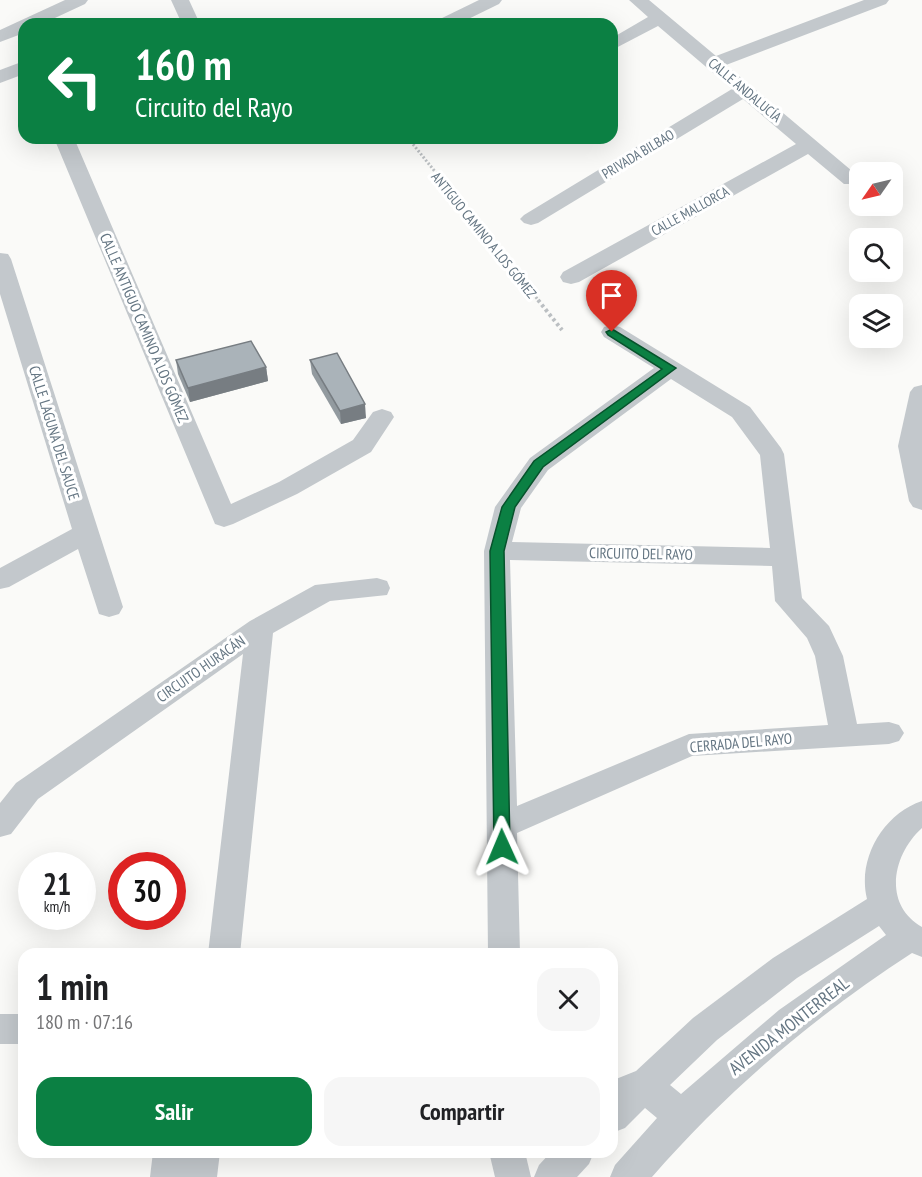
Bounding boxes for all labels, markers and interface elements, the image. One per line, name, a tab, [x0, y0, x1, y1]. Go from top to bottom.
text: 160 m	[135, 37, 232, 92]
icon: left	[36, 42, 114, 120]
street label: CALLE ANDALUCÍA	[705, 54, 786, 126]
text: Circuito del Rayo	[135, 90, 293, 124]
street label: PRIVADA BILBAO	[599, 125, 678, 183]
north arrow	[849, 162, 903, 216]
map controls	[849, 162, 903, 348]
street label: ANTIGUO CAMINO A LOS GÓMEZ	[427, 168, 541, 302]
street label: CALLE MALLORCA	[648, 182, 732, 240]
button: search	[849, 228, 903, 282]
street label: CALLE ANTIGUO CAMINO A LOS GÓMEZ	[96, 230, 193, 426]
pin	[586, 270, 637, 332]
icon: arrive	[595, 279, 628, 312]
button: layers	[849, 294, 903, 348]
street label: CALLE LAGUNA DEL SAUCE	[25, 363, 84, 502]
street label: CIRCUITO DEL RAYO	[589, 543, 693, 564]
street label: CIRCUITO HURACÁN	[153, 631, 249, 706]
street label: CERRADA DEL RAYO	[689, 729, 793, 756]
position arrow	[470, 815, 534, 879]
speed limit sign: 30	[108, 852, 186, 930]
text: 21	[43, 864, 71, 903]
text: km/h	[44, 897, 70, 916]
text: 1 min	[36, 963, 109, 1010]
button: close	[537, 968, 600, 1031]
street label: AVENIDA MONTERREAL	[724, 971, 854, 1080]
text: 180 m · 07:16	[36, 1009, 133, 1035]
button: Salir	[36, 1077, 312, 1146]
button: Compartir	[324, 1077, 600, 1146]

